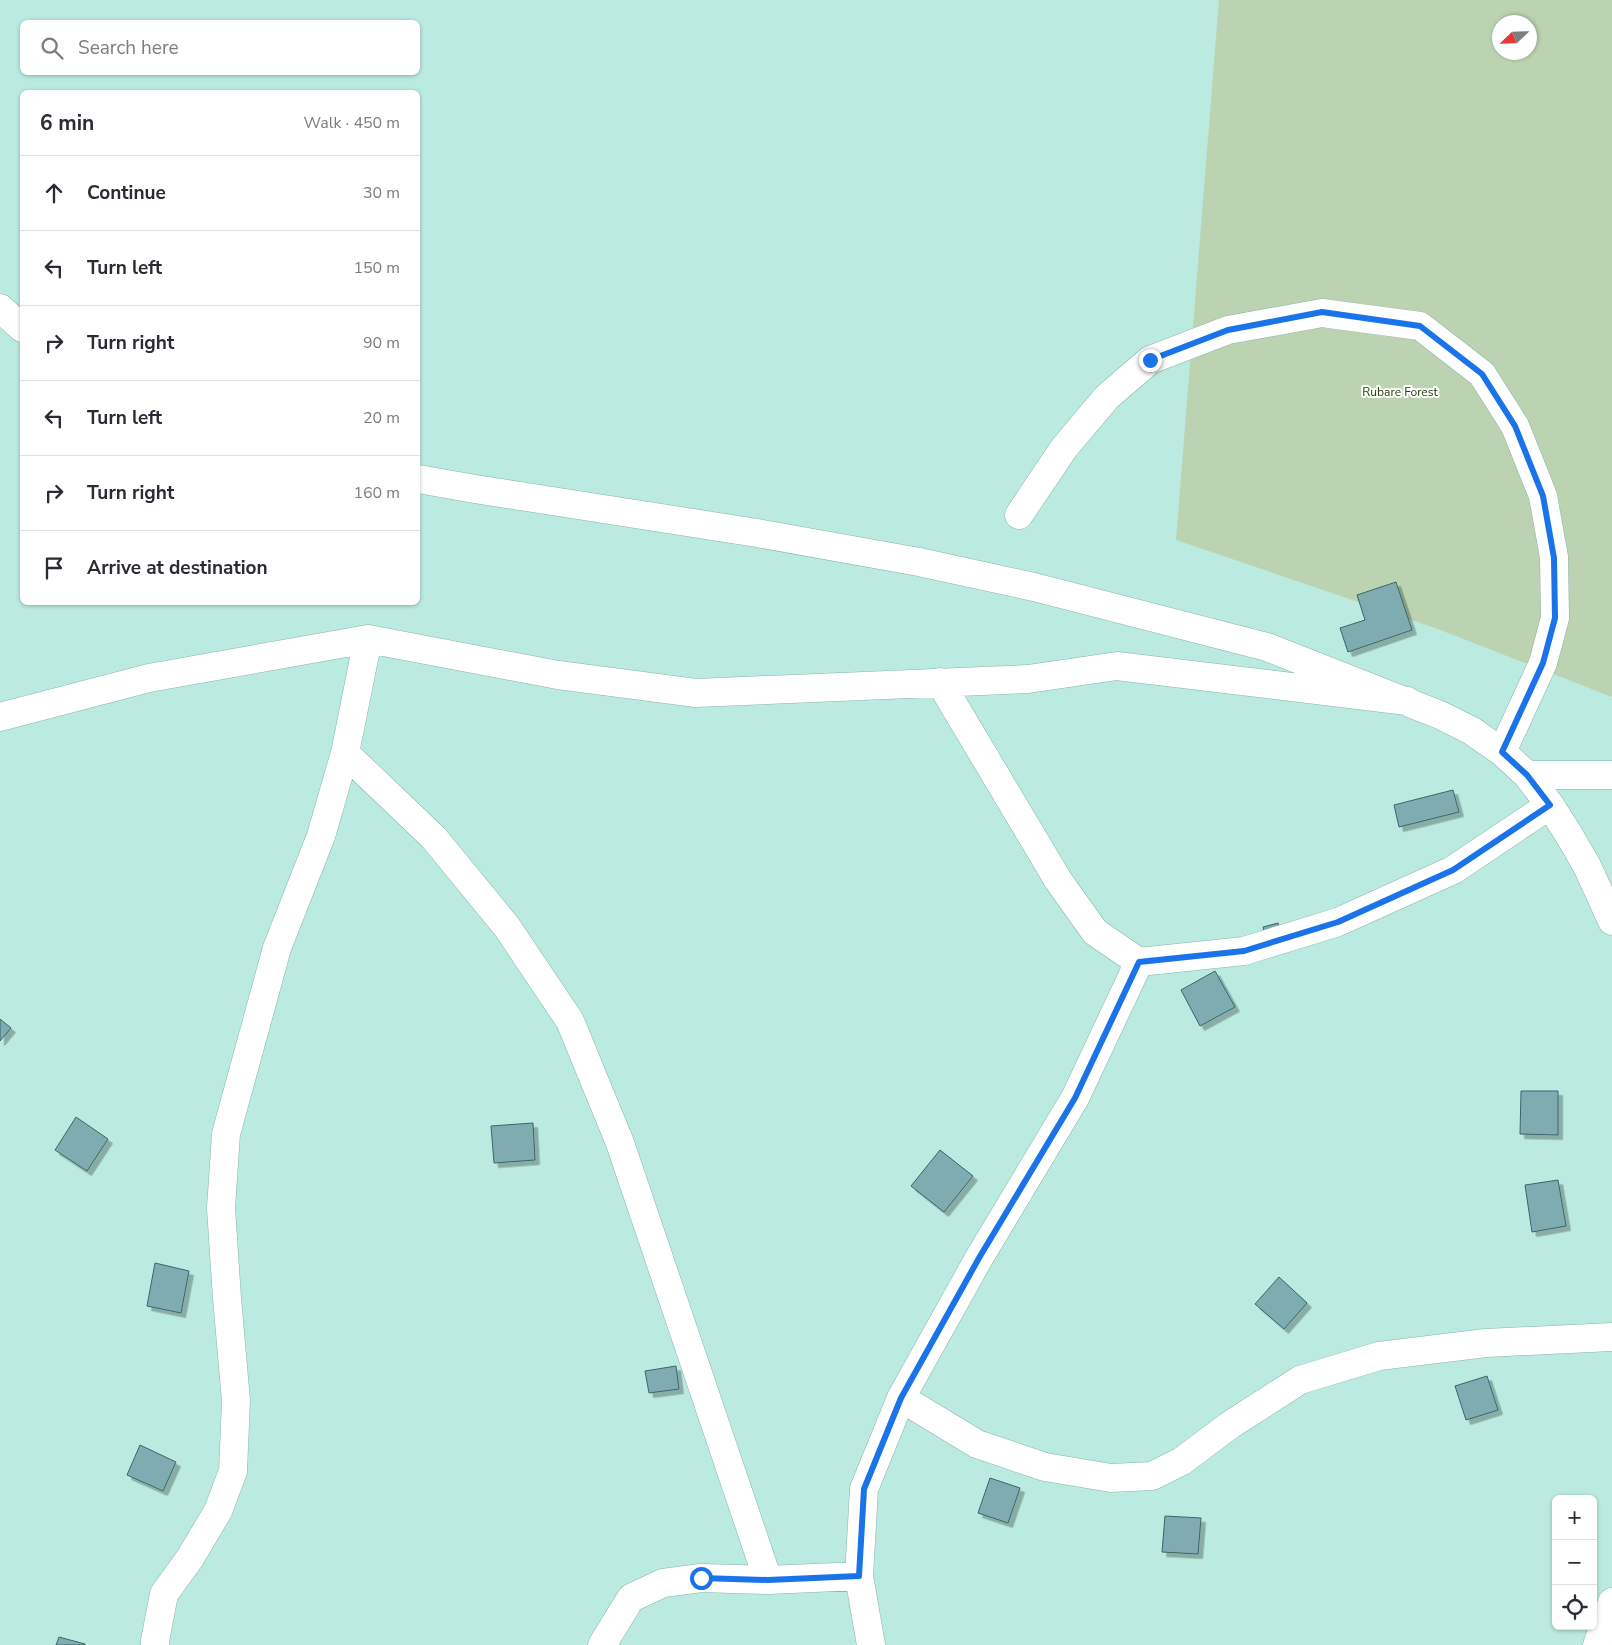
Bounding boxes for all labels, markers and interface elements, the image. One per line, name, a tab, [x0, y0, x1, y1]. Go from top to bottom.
north arrow	[1492, 15, 1537, 60]
search box	[20, 20, 420, 75]
icon: search	[38, 34, 66, 62]
text: Search here	[78, 35, 179, 61]
text: 6 min	[40, 109, 94, 137]
text: Walk · 450 m	[304, 112, 400, 134]
icon: ahead	[40, 179, 68, 207]
text: Continue	[87, 180, 166, 206]
text: 30 m	[363, 182, 400, 204]
icon: left	[40, 254, 68, 282]
text: Turn left	[87, 255, 162, 281]
text: 150 m	[353, 257, 400, 279]
icon: right	[40, 329, 68, 357]
text: Turn right	[87, 330, 174, 356]
text: 90 m	[363, 332, 400, 354]
route end	[1139, 349, 1162, 372]
park label: Rubare Forest	[1362, 384, 1438, 400]
icon: left	[40, 404, 68, 432]
text: Turn left	[87, 405, 162, 431]
text: 20 m	[363, 407, 400, 429]
icon: right	[40, 479, 68, 507]
text: Turn right	[87, 480, 174, 506]
text: 160 m	[353, 482, 400, 504]
icon: arrive	[40, 554, 68, 582]
text: Arrive at destination	[87, 555, 268, 581]
map controls	[1552, 1495, 1597, 1630]
button: +	[1552, 1495, 1597, 1540]
button: −	[1552, 1540, 1597, 1585]
route start	[690, 1567, 713, 1590]
button: locate	[1552, 1585, 1597, 1630]

